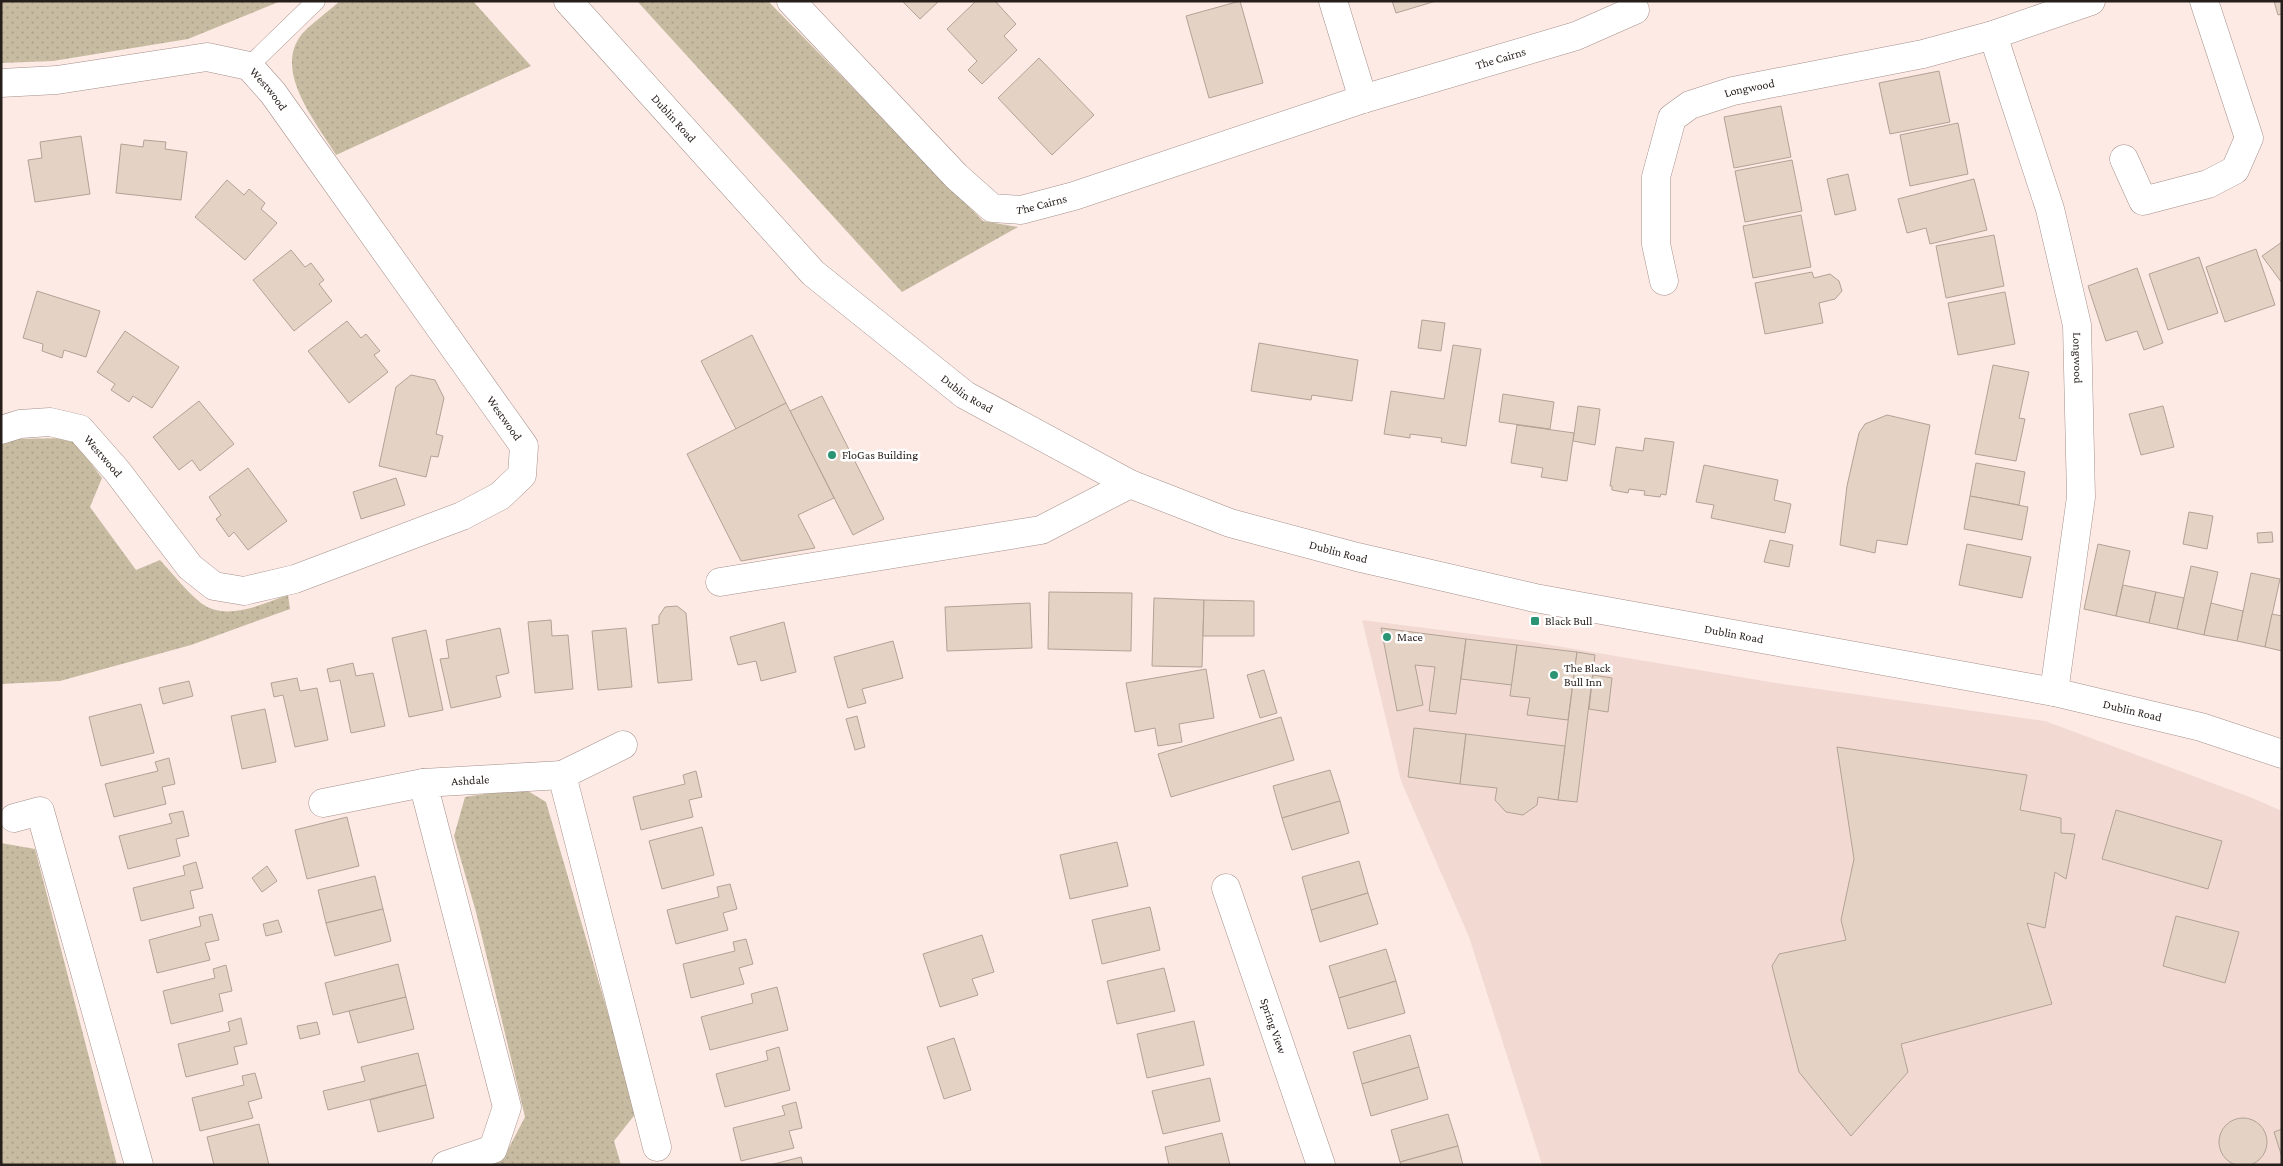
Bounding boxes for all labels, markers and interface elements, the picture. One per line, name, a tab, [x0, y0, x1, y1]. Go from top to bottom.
street label: The Cairns	[1474, 44, 1528, 72]
street label: Westwood	[247, 65, 291, 114]
street label: Longwood	[1722, 76, 1776, 100]
street label: Dublin Road	[648, 91, 699, 146]
street label: The Cairns	[1016, 191, 1069, 217]
street label: Longwood	[2070, 332, 2085, 384]
street label: Dublin Road	[938, 371, 996, 416]
street label: Westwood	[484, 393, 525, 444]
street label: Westwood	[81, 432, 126, 480]
place label: FloGas Building	[842, 448, 918, 462]
marker: FloGas Building	[826, 449, 838, 461]
street label: Dublin Road	[1308, 538, 1370, 566]
place label: Black Bull	[1545, 614, 1592, 628]
marker: Black Bull	[1529, 615, 1541, 627]
street label: Dublin Road	[1703, 622, 1765, 646]
place label: Mace	[1397, 630, 1423, 644]
marker: Mace	[1381, 631, 1393, 643]
place label: The Black Bull Inn	[1564, 661, 1611, 689]
marker: The Black Bull Inn	[1548, 669, 1560, 681]
street label: Dublin Road	[2102, 697, 2164, 725]
street label: Ashdale	[451, 772, 490, 788]
street label: Spring View	[1257, 997, 1289, 1056]

